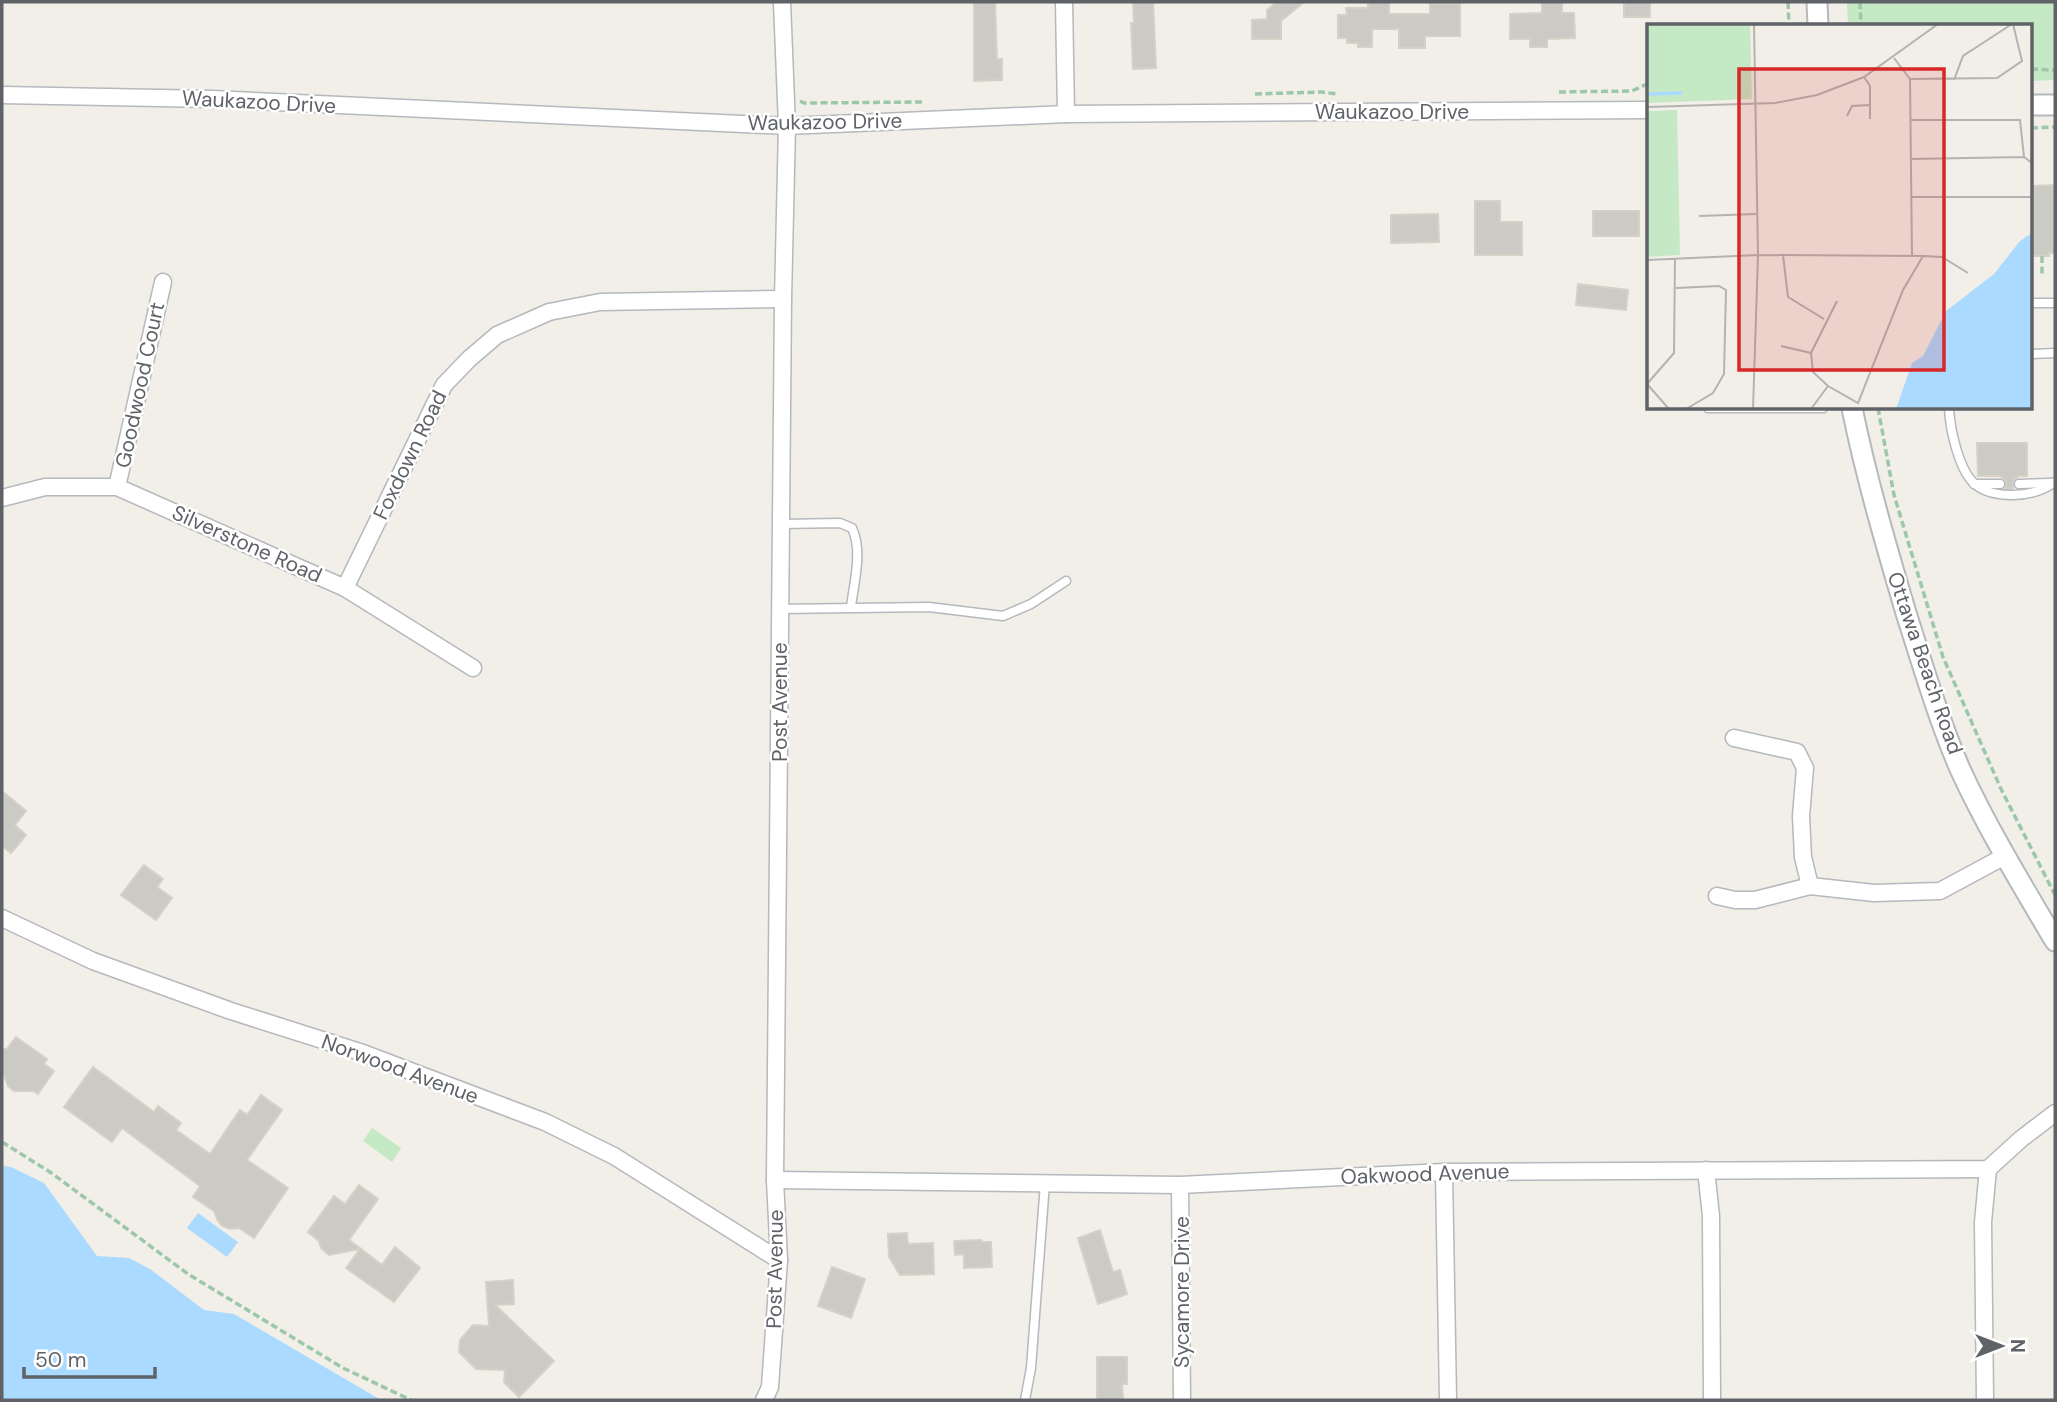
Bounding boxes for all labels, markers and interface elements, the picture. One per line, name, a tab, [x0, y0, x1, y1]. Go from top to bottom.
inset map	[1647, 24, 2032, 410]
street label: Waukazoo Drive	[181, 84, 337, 120]
street label: Waukazoo Drive	[1315, 98, 1469, 126]
street label: Waukazoo Drive	[748, 107, 903, 137]
street label: Goodwood Court	[109, 300, 171, 470]
street label: Foxdown Road	[367, 386, 453, 524]
street label: Silverstone Road	[168, 498, 326, 590]
street label: Ottawa Beach Road	[1881, 568, 1969, 758]
street label: Post Avenue	[766, 642, 794, 762]
street label: Norwood Avenue	[318, 1028, 483, 1110]
street label: Oakwood Avenue	[1340, 1157, 1510, 1191]
street label: Post Avenue	[760, 1209, 790, 1329]
street label: Sycamore Drive	[1168, 1216, 1196, 1368]
north arrow	[1966, 1311, 2036, 1381]
scale bar	[24, 1336, 156, 1380]
text: N	[2005, 1339, 2030, 1353]
text: 50 m	[35, 1346, 86, 1374]

